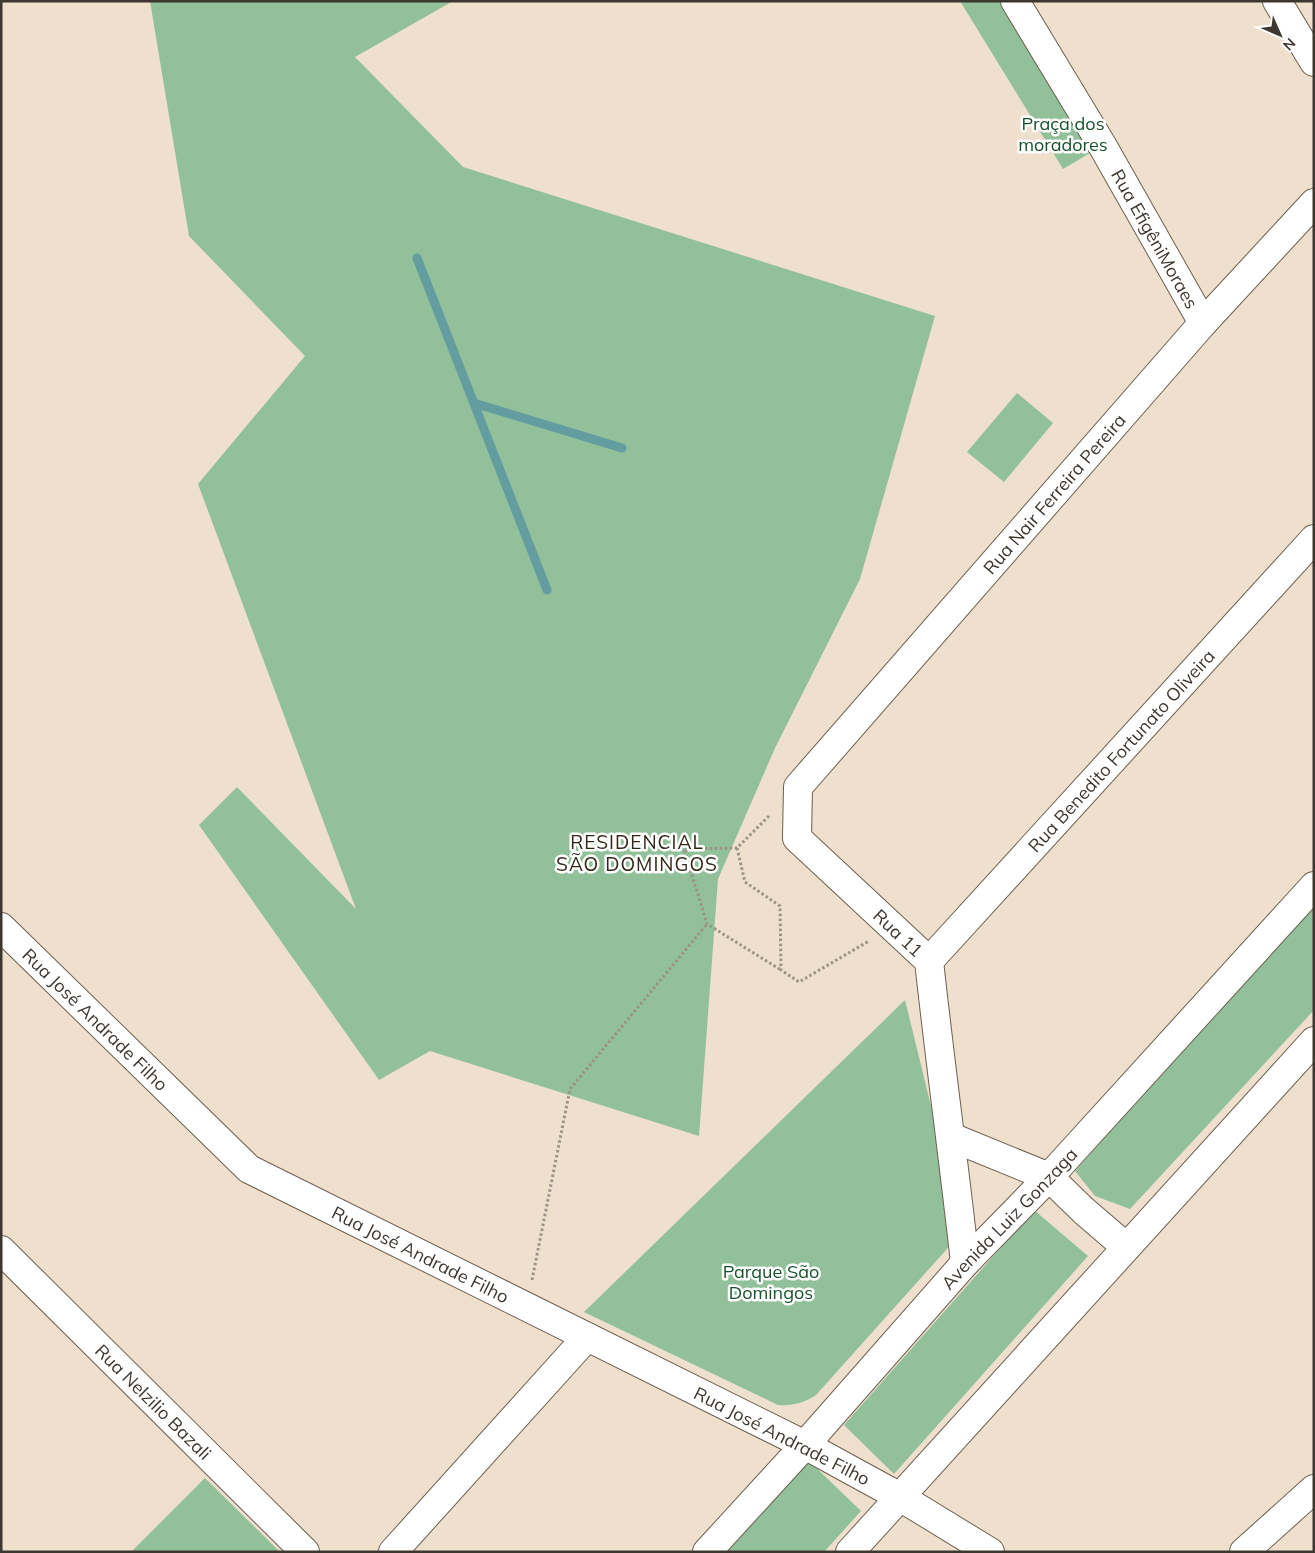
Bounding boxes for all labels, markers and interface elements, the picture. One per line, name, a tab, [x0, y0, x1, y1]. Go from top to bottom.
north arrow	[1255, 10, 1305, 60]
text: N	[1279, 34, 1299, 54]
park label: Praça dos moradores	[1018, 112, 1108, 156]
street label: Rua EfigêniMoraes	[1107, 165, 1204, 312]
street label: Rua Nair Ferreira Pereira	[978, 409, 1130, 579]
street label: Rua Benedito Fortunato Oliveira	[1023, 644, 1219, 857]
district label: RESIDENCIAL SÃO DOMINGOS	[556, 830, 718, 876]
street label: Rua 11	[868, 904, 928, 962]
street label: Rua José Andrade Filho	[18, 943, 173, 1095]
street label: Avenida Luiz Gonzaga	[936, 1143, 1082, 1294]
street label: Rua José Andrade Filho	[328, 1201, 513, 1308]
park label: Parque São Domingos	[723, 1260, 819, 1304]
street label: Rua Nelzilio Bazali	[90, 1339, 217, 1464]
street label: Rua José Andrade Filho	[690, 1382, 874, 1490]

